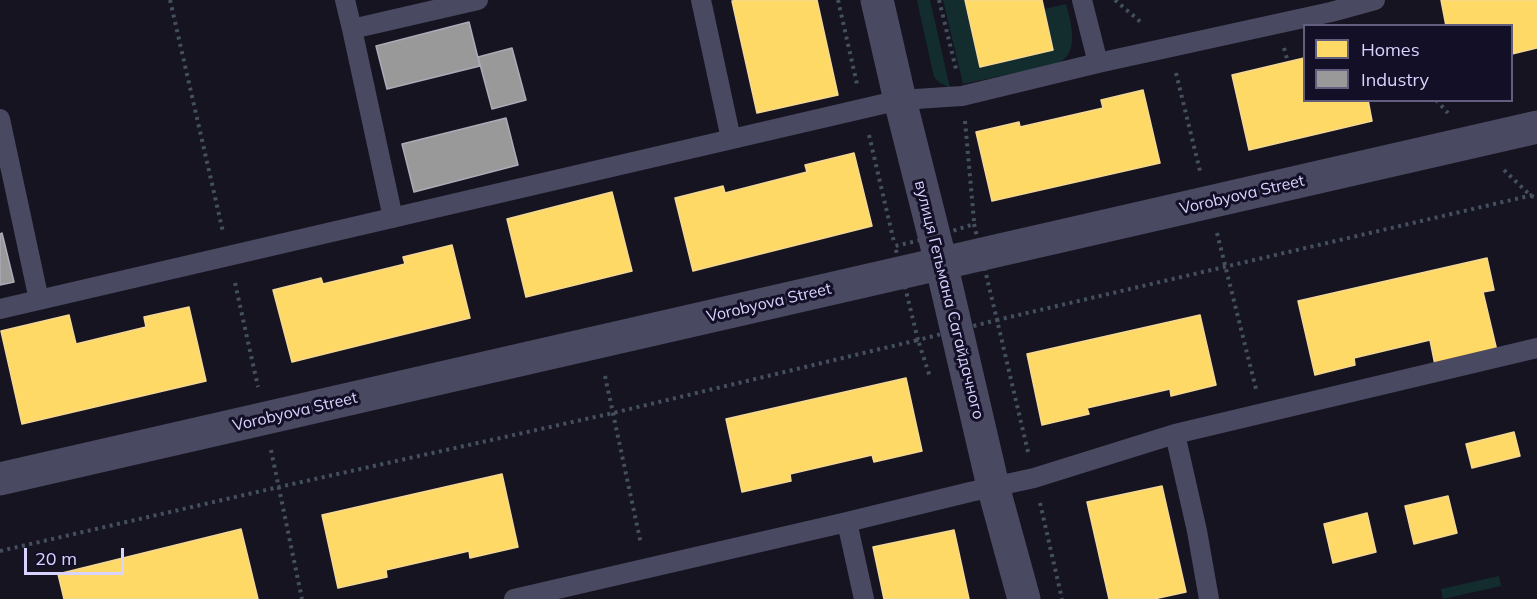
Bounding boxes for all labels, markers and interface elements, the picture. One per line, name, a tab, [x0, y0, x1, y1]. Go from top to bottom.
legend	[1303, 24, 1513, 102]
text: Homes	[1361, 38, 1420, 61]
text: Industry	[1361, 68, 1429, 91]
street label: Vorobyova Street	[1178, 171, 1306, 219]
street label: вулиця Гетьмана Сагайдачного	[910, 179, 988, 421]
street label: Vorobyova Street	[705, 279, 833, 327]
street label: Vorobyova Street	[231, 388, 359, 436]
scale bar	[27, 536, 128, 574]
text: 20 m	[35, 547, 77, 570]

